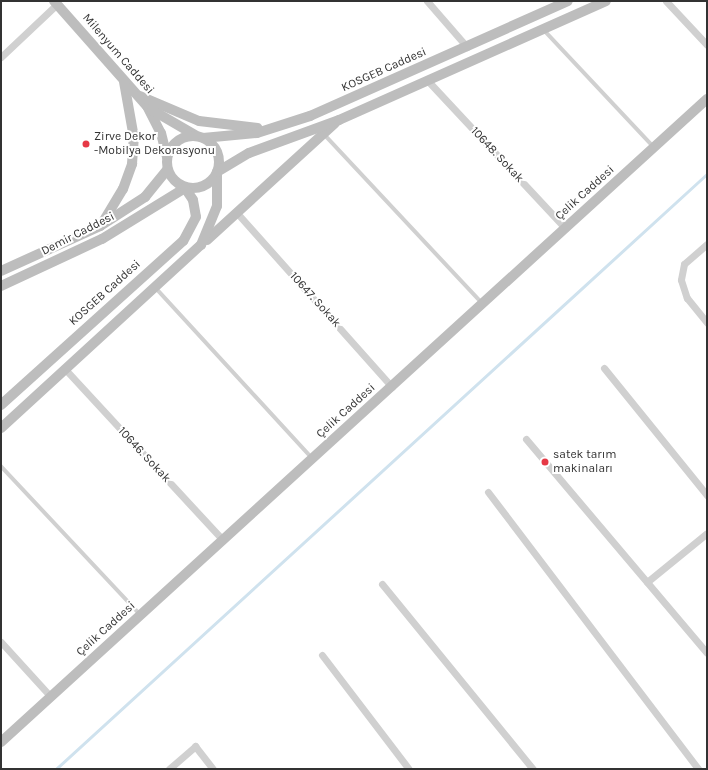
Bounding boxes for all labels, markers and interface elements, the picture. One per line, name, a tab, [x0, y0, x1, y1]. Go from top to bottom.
street label: Milenyum Caddesi	[79, 11, 157, 97]
street label: KOSGEB Caddesi	[339, 45, 429, 95]
street label: 10648. Sokak	[468, 124, 526, 186]
place label: Zirve Dekor -Mobilya Dekorasyonu	[94, 130, 215, 158]
marker: Zirve Dekor -Mobilya Dekorasyonu	[81, 139, 91, 149]
street label: Çelik Caddesi	[553, 163, 617, 223]
street label: Demir Caddesi	[39, 209, 117, 259]
street label: KOSGEB Caddesi	[66, 257, 144, 329]
street label: 10647. Sokak	[286, 269, 344, 331]
street label: Çelik Caddesi	[314, 381, 378, 441]
street label: 10646. Sokak	[115, 424, 173, 486]
place label: satek tarım makinaları	[553, 448, 616, 476]
marker: satek tarım makinaları	[540, 457, 550, 467]
street label: Çelik Caddesi	[74, 599, 138, 659]

